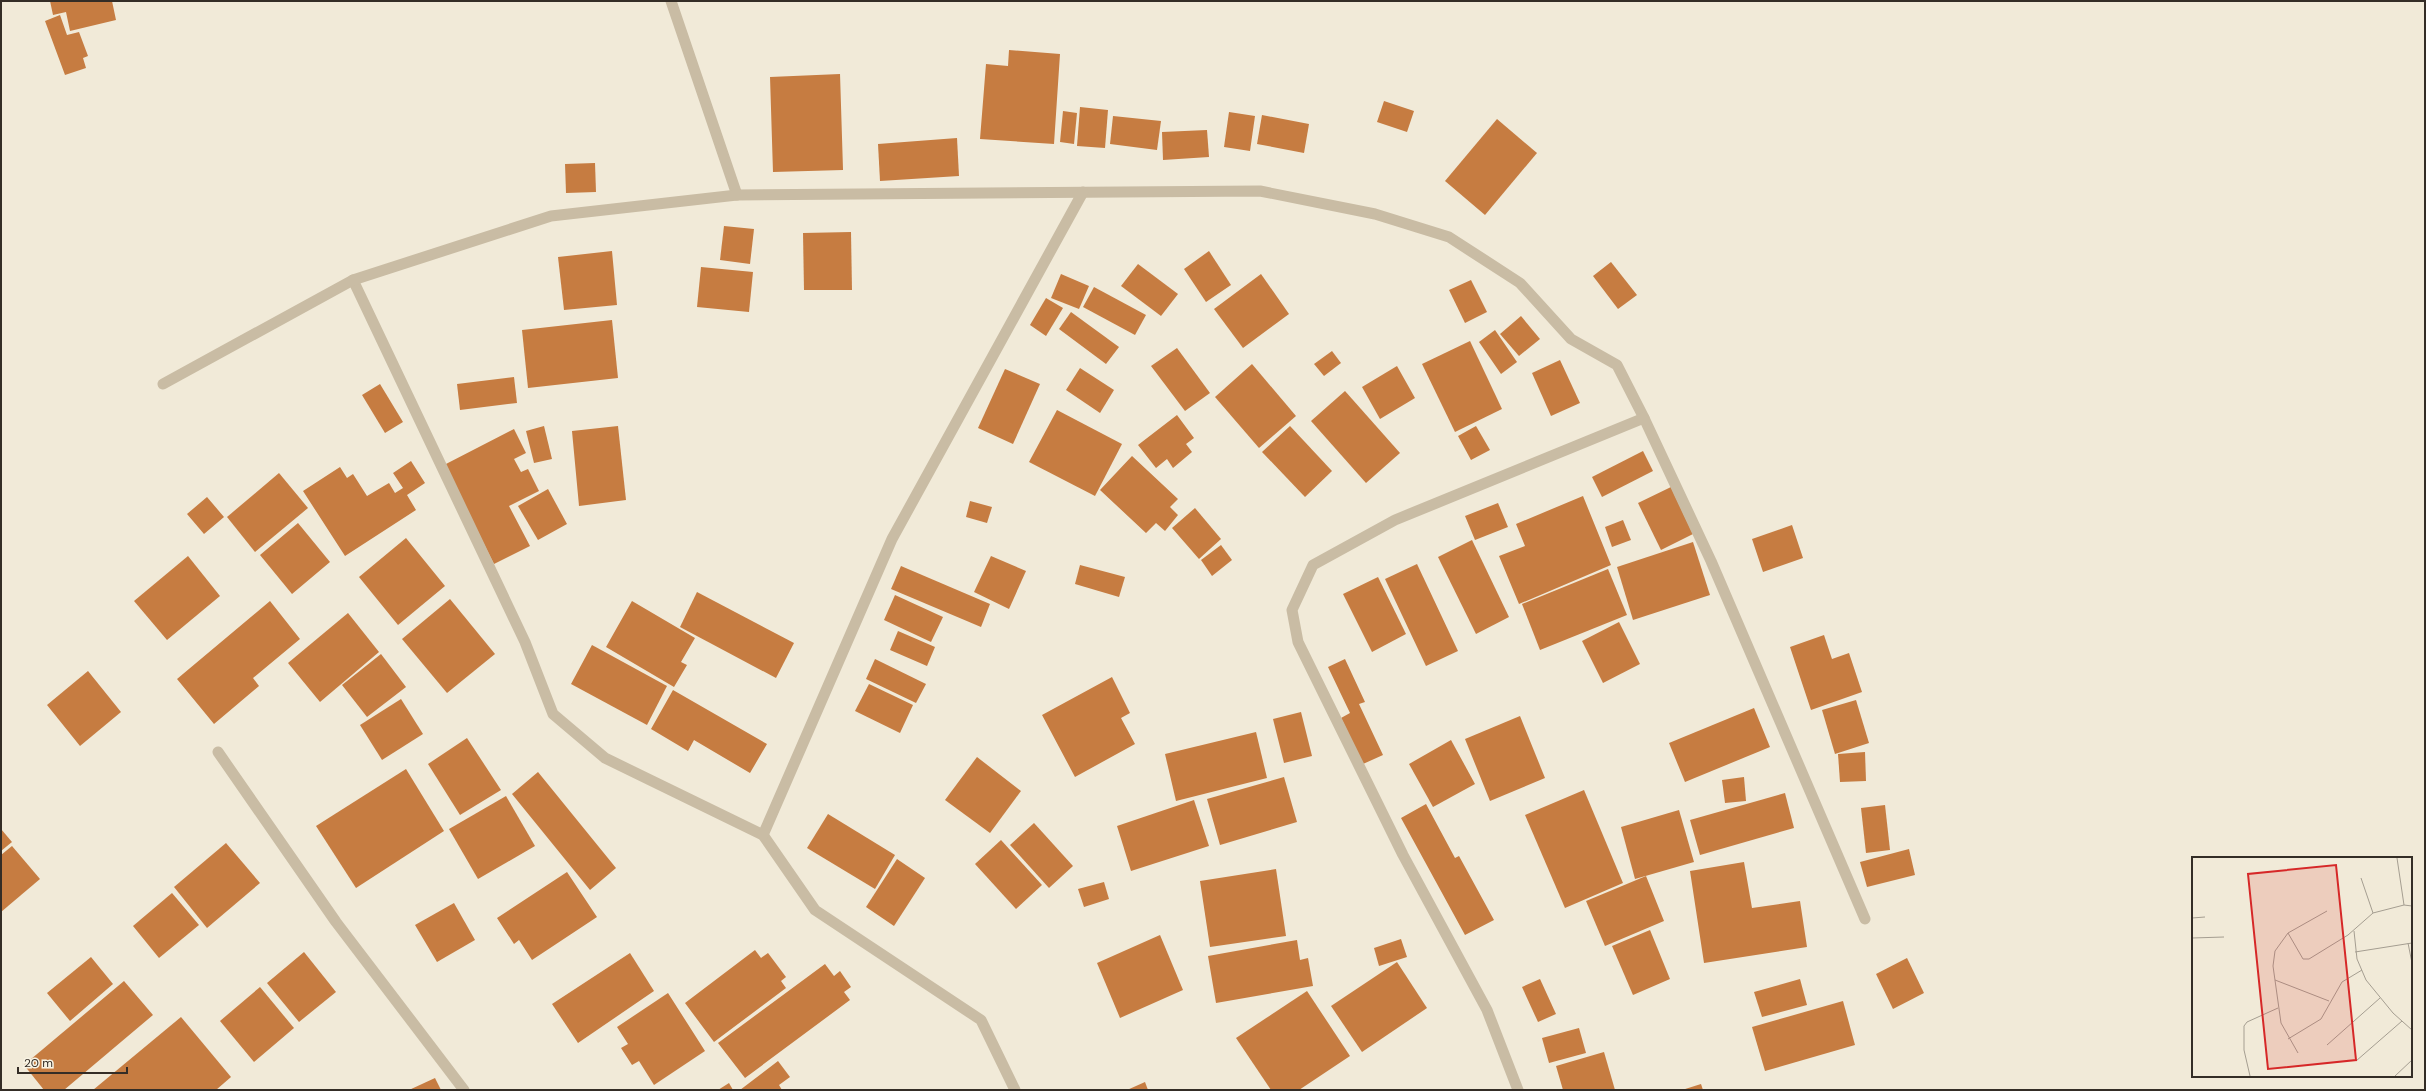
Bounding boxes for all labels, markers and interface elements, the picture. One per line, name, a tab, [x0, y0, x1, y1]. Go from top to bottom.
inset map	[2192, 857, 2412, 1077]
scale bar	[18, 1049, 127, 1075]
text: 20 m	[24, 1055, 53, 1071]

